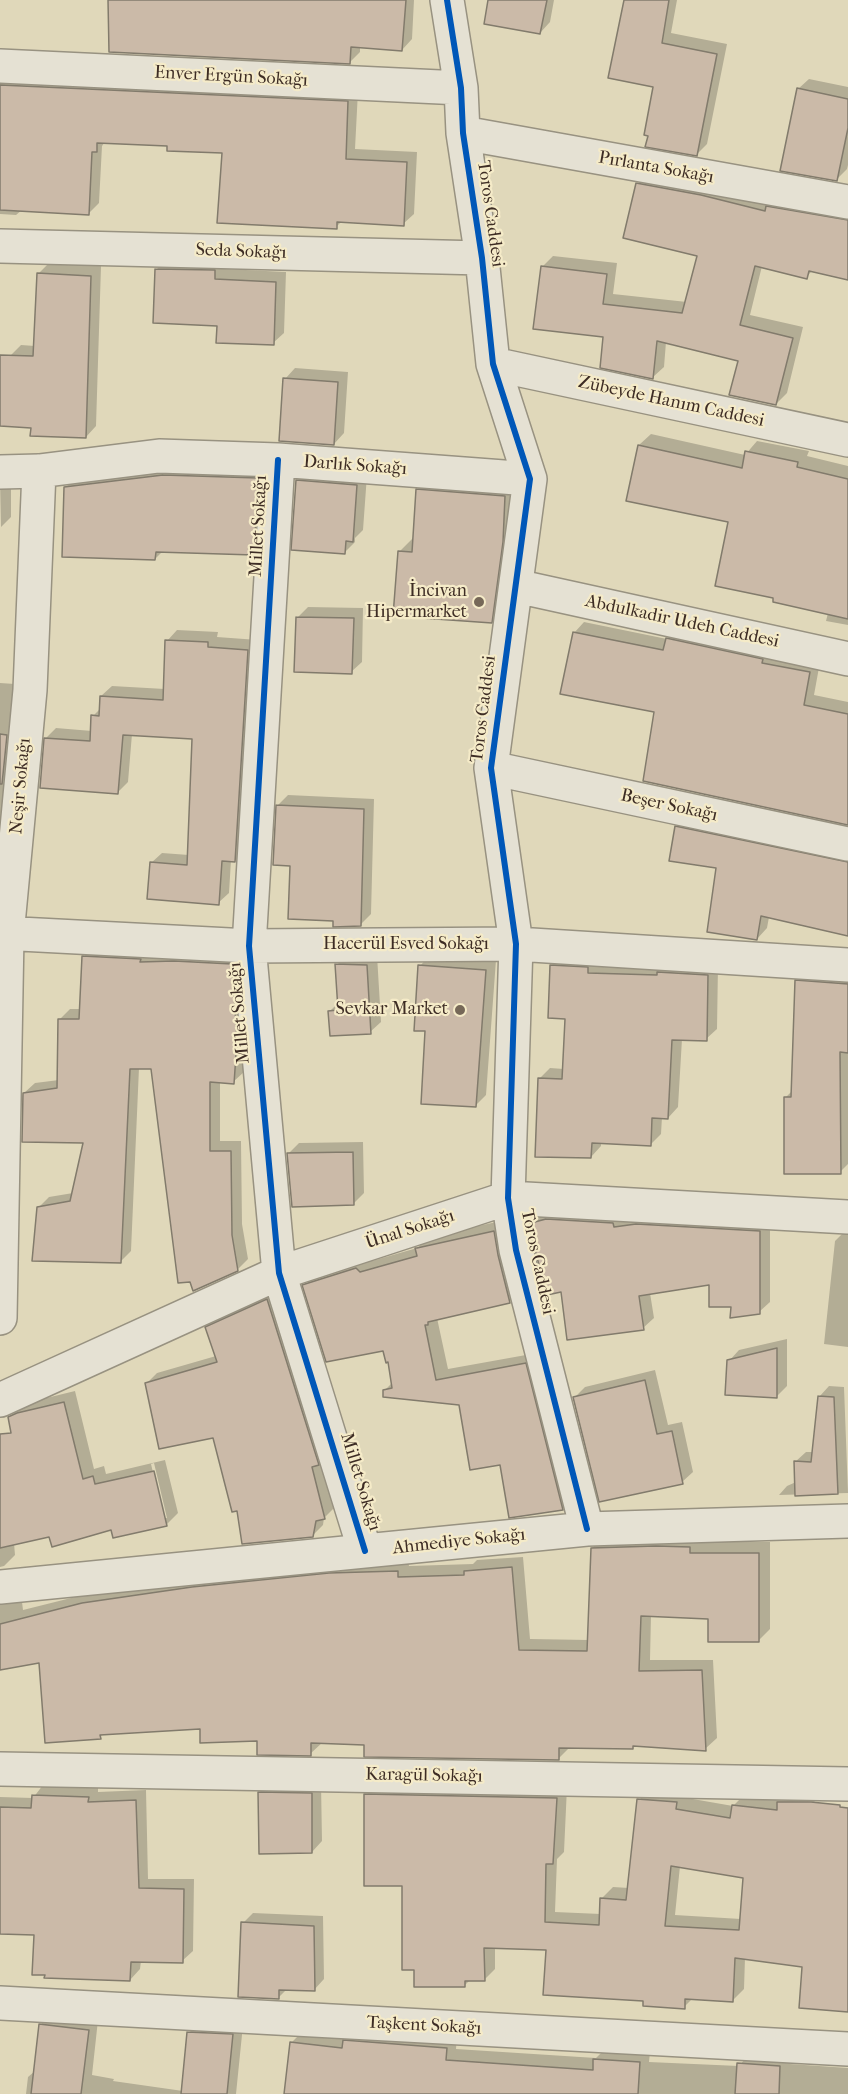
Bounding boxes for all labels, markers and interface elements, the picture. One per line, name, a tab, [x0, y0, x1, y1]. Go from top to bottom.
street label: Enver Ergün Sokağı	[154, 62, 308, 92]
street label: Pırlanta Sokağı	[597, 147, 715, 189]
street label: Toros Caddesi	[472, 159, 508, 269]
street label: Seda Sokağı	[195, 240, 287, 264]
street label: Zübeyde Hanım Caddesi	[576, 372, 766, 432]
street label: Darlık Sokağı	[302, 452, 408, 480]
street label: Millet Sokağı	[246, 475, 272, 577]
place label: İncivan Hipermarket	[366, 581, 467, 624]
street label: Abdulkadir Udeh Caddesi	[583, 591, 781, 653]
marker: İncivan Hipermarket	[472, 595, 486, 609]
street label: Toros Caddesi	[467, 654, 501, 764]
street label: Neşir Sokağı	[6, 737, 36, 835]
street label: Beşer Sokağı	[619, 785, 719, 827]
street label: Hacerül Esved Sokağı	[323, 934, 489, 956]
street label: Millet Sokağı	[225, 961, 255, 1065]
place label: Sevkar Market	[335, 999, 448, 1021]
marker: Sevkar Market	[453, 1003, 467, 1017]
street label: Ünal Sokağı	[363, 1205, 457, 1255]
street label: Toros Caddesi	[515, 1207, 559, 1317]
street label: Millet Sokağı	[335, 1430, 385, 1534]
street label: Ahmediye Sokağı	[392, 1524, 526, 1560]
street label: Karagül Sokağı	[365, 1764, 483, 1788]
street label: Taşkent Sokağı	[366, 2012, 482, 2040]

